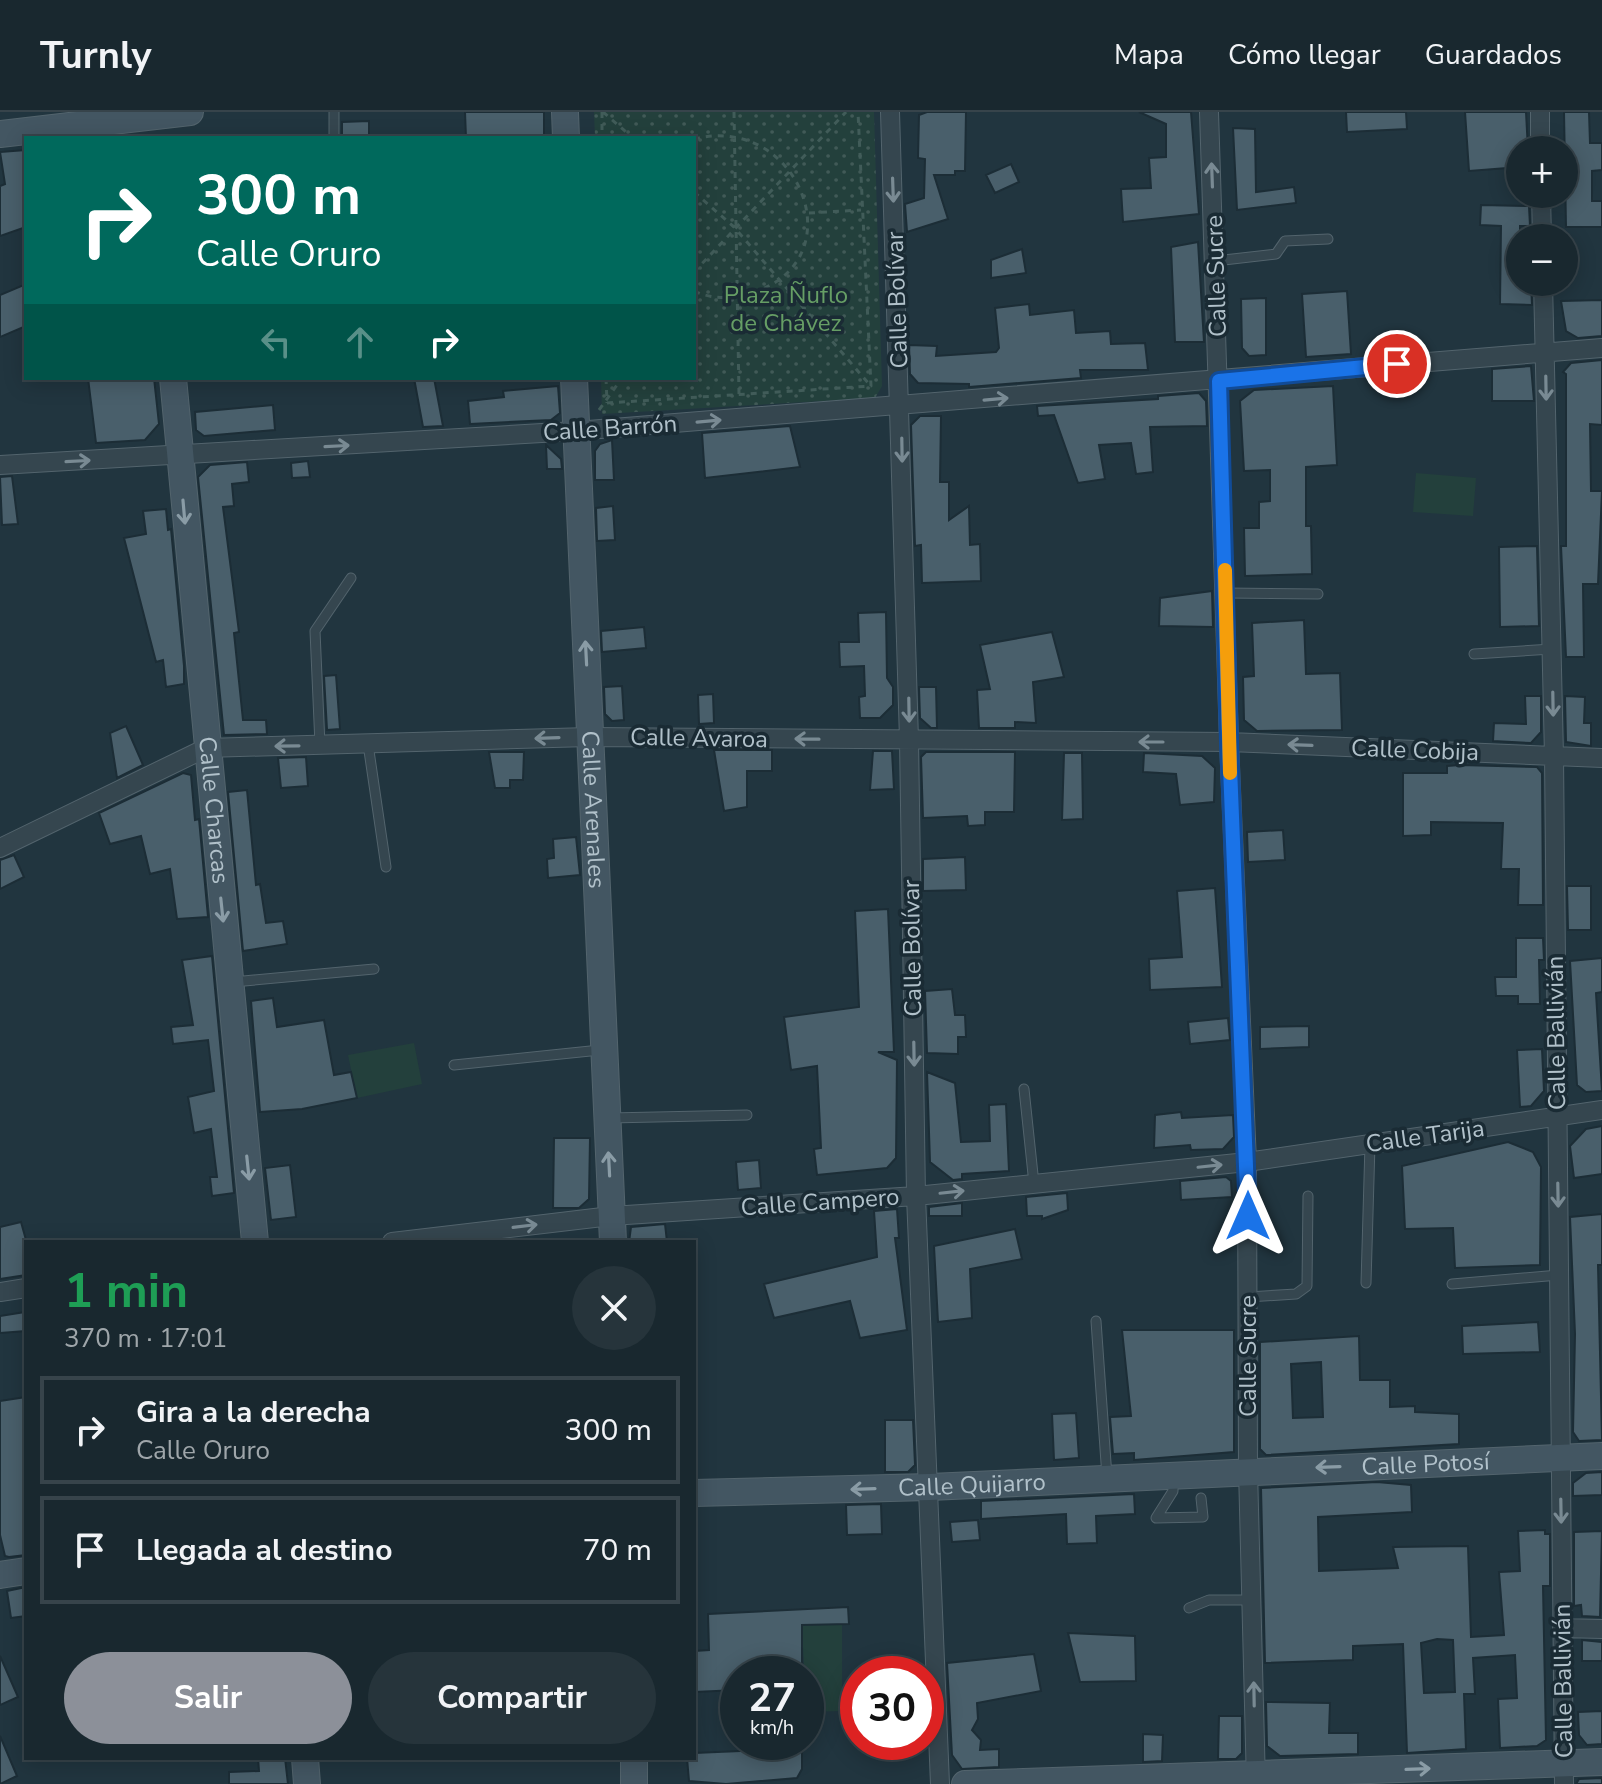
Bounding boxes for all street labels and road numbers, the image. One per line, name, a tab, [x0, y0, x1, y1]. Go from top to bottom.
street label: Calle Sucre	[1198, 214, 1234, 338]
street label: Calle Bolívar	[879, 230, 915, 369]
street label: Calle Barrón	[542, 407, 678, 449]
street label: Calle Avaroa	[630, 721, 768, 755]
street label: Calle Arenales	[574, 730, 613, 889]
street label: Calle Cobija	[1350, 732, 1480, 768]
street label: Calle Charcas	[191, 735, 237, 885]
street label: Calle Bolívar	[895, 879, 929, 1017]
street label: Calle Ballivián	[1539, 955, 1573, 1111]
street label: Calle Tarija	[1364, 1112, 1486, 1160]
street label: Calle Campero	[740, 1180, 900, 1224]
street label: Calle Sucre	[1232, 1295, 1264, 1417]
street label: Calle Potosí	[1361, 1445, 1492, 1483]
street label: Calle Quijarro	[898, 1466, 1046, 1504]
street label: Calle Ballivián	[1546, 1603, 1580, 1759]

